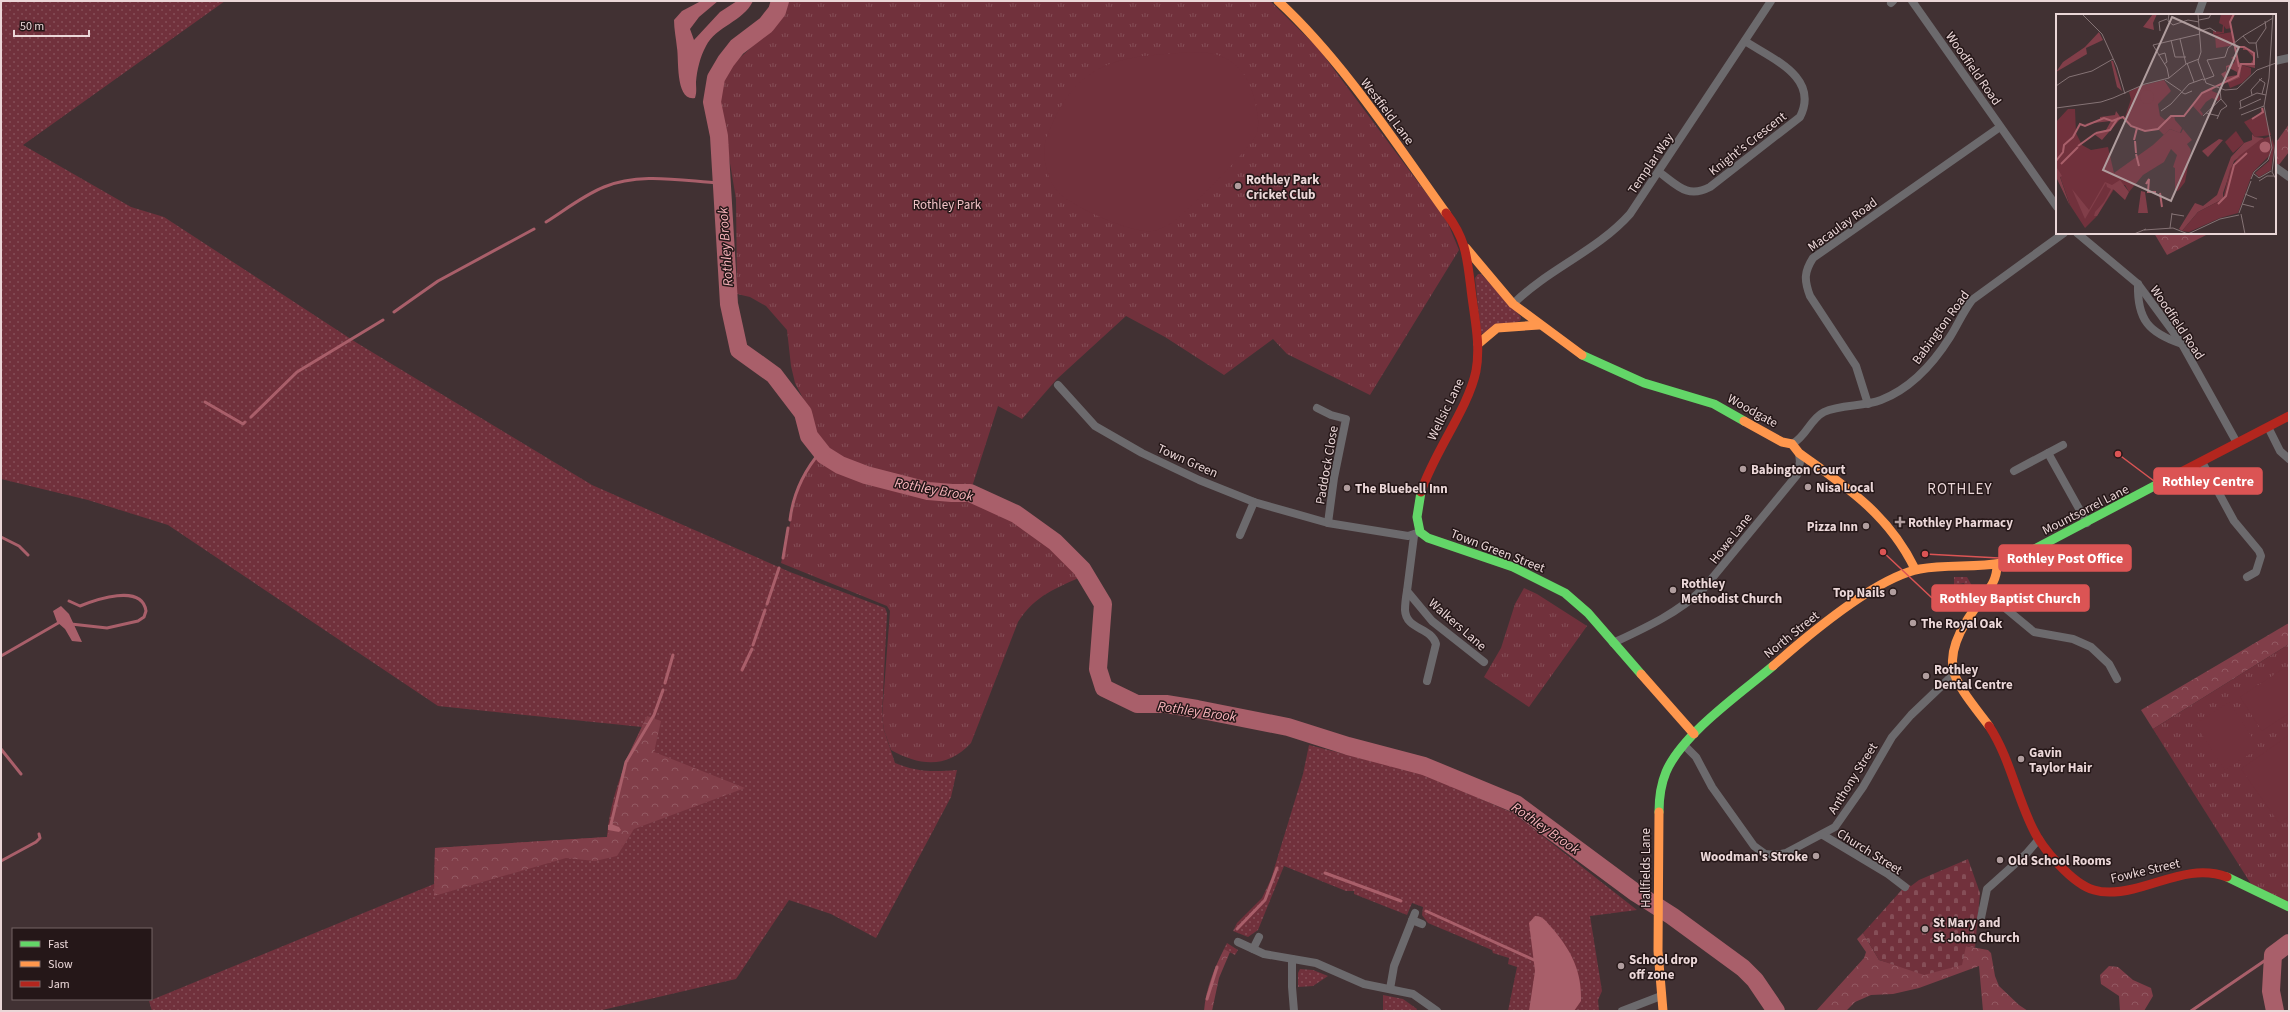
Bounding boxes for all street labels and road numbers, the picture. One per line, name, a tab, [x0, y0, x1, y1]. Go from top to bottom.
street label: Woodfield Road	[1941, 28, 2005, 109]
street label: Westfield Lane	[1356, 75, 1418, 149]
street label: Knight's Crescent	[1705, 107, 1791, 180]
street label: Templar Way	[1624, 129, 1678, 198]
street label: Macaulay Road	[1804, 193, 1881, 256]
street label: Woodfield Road	[2146, 282, 2209, 363]
street label: Babington Road	[1908, 287, 1974, 368]
street label: Wellsic Lane	[1423, 375, 1469, 443]
street label: Woodgate	[1724, 390, 1781, 432]
street label: Paddock Close	[1311, 424, 1343, 506]
street label: Town Green	[1154, 440, 1221, 482]
street label: Mountsorrel Lane	[2039, 480, 2132, 540]
street label: Howe Lane	[1705, 509, 1756, 568]
street label: Town Green Street	[1448, 525, 1548, 577]
street label: Walkers Lane	[1424, 595, 1490, 655]
street label: North Street	[1760, 606, 1824, 663]
street label: Anthony Street	[1824, 739, 1882, 818]
street label: Church Street	[1833, 825, 1906, 879]
street label: Hallfields Lane	[1637, 828, 1655, 908]
street label: Fowke Street	[2109, 854, 2182, 888]

